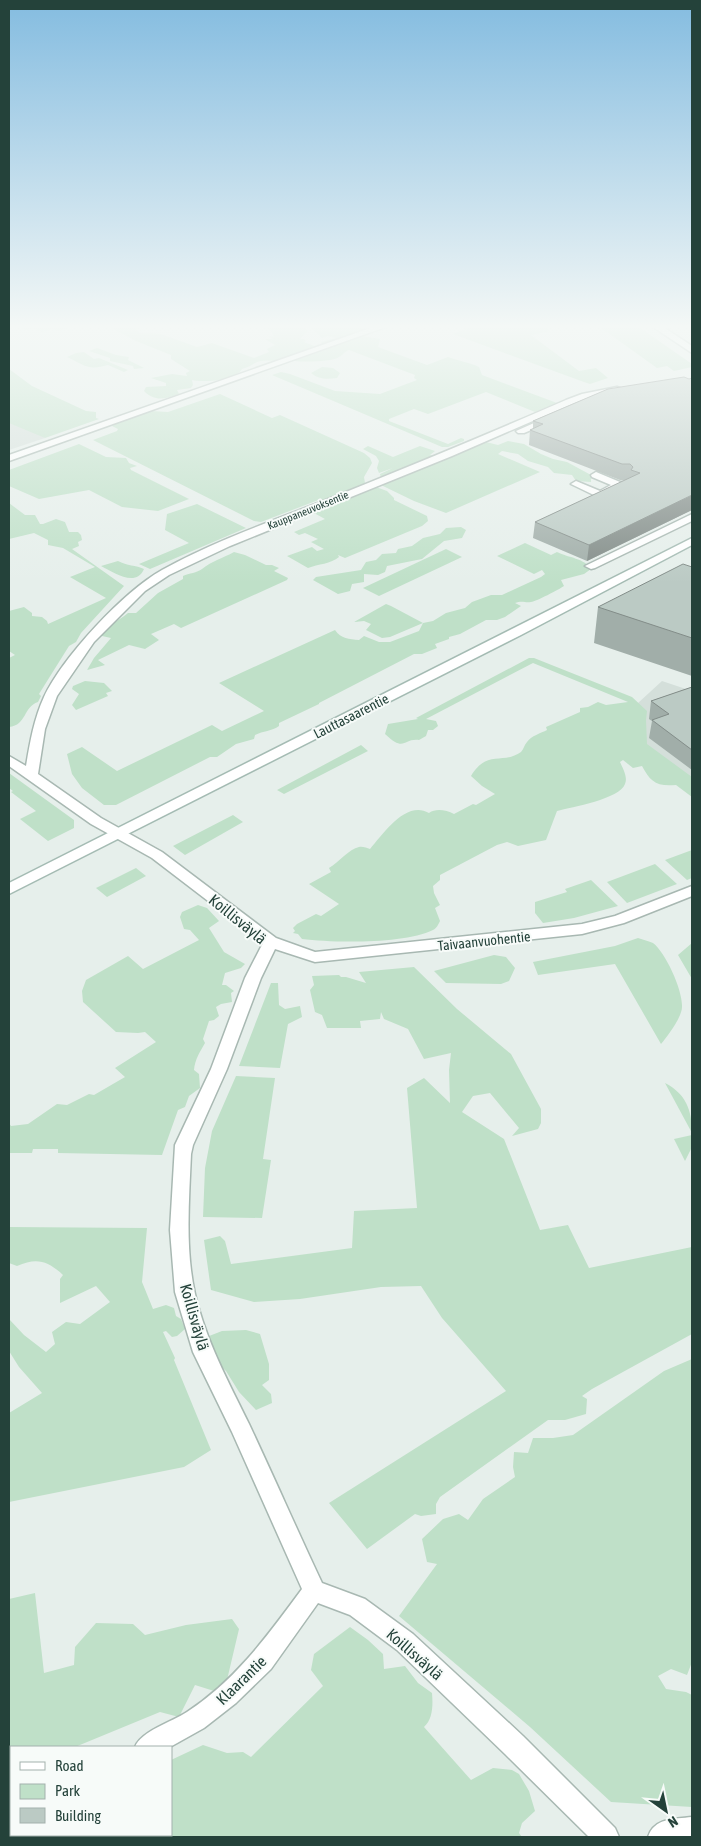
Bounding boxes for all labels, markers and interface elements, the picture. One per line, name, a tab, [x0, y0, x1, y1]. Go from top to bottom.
street label: Kauppaneuvoksentie	[266, 488, 350, 532]
street label: Lauttasaarentie	[311, 690, 391, 742]
street label: Koillisväylä	[205, 890, 270, 948]
street label: Taivaanvuohentie	[437, 928, 531, 954]
street label: Koillisväylä	[176, 1282, 213, 1353]
street label: Koillisväylä	[383, 1625, 447, 1684]
street label: Klaarantie	[212, 1652, 270, 1708]
legend	[10, 1746, 172, 1836]
text: Road	[55, 1757, 84, 1774]
text: Park	[55, 1782, 80, 1799]
north arrow	[641, 1786, 691, 1836]
text: Building	[55, 1807, 101, 1824]
text: N	[665, 1813, 681, 1831]

